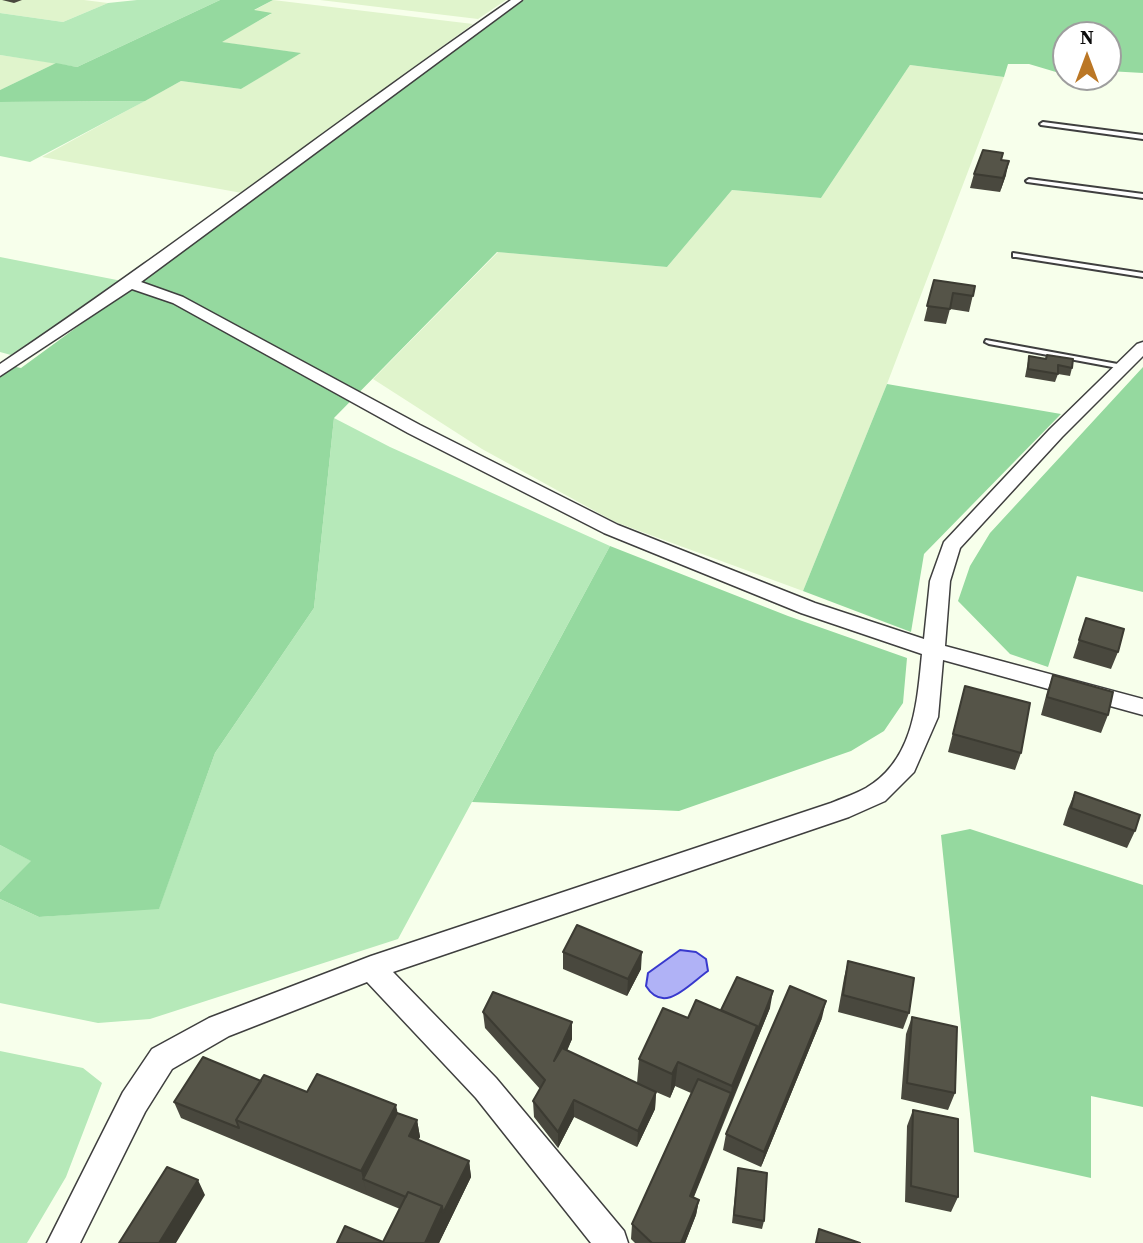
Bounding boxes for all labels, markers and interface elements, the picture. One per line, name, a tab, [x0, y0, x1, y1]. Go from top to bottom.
north arrow	[1052, 21, 1122, 91]
text: N	[1080, 24, 1094, 50]

